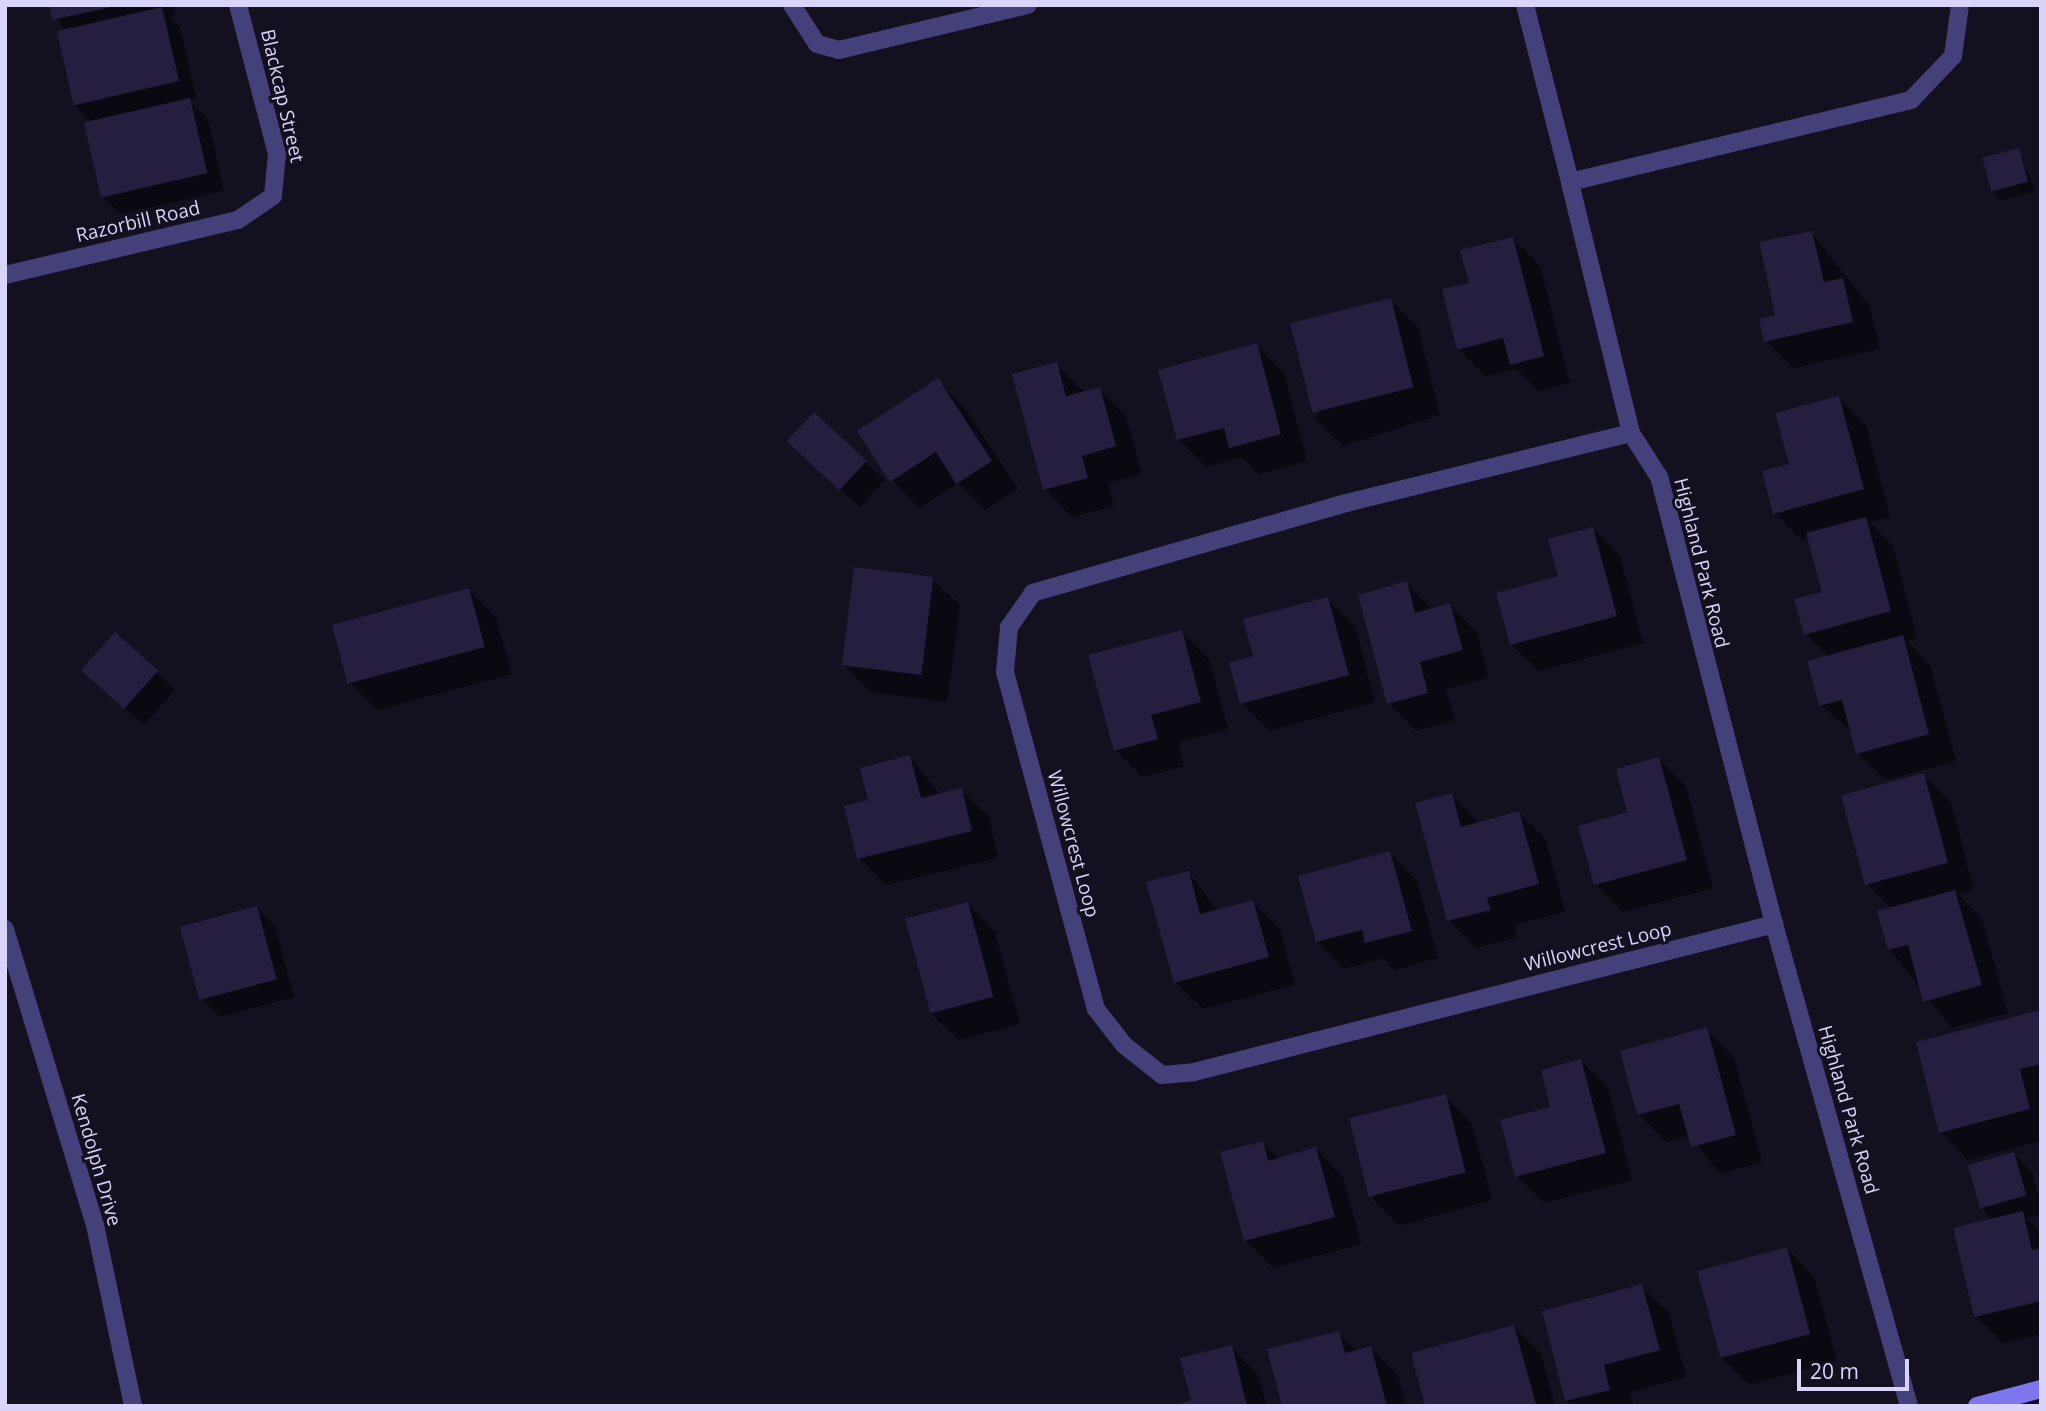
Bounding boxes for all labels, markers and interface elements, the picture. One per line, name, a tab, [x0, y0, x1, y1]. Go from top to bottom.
street label: Blackcap Street	[256, 27, 308, 165]
street label: Razorbill Road	[74, 197, 202, 247]
street label: Highland Park Road	[1669, 476, 1733, 650]
street label: Willowcrest Loop	[1042, 768, 1104, 920]
street label: Willowcrest Loop	[1522, 918, 1674, 976]
street label: Highland Park Road	[1813, 1023, 1883, 1197]
street label: Kendolph Drive	[66, 1091, 126, 1229]
scale bar	[1801, 1344, 1913, 1388]
text: 20 m	[1810, 1357, 1859, 1385]

